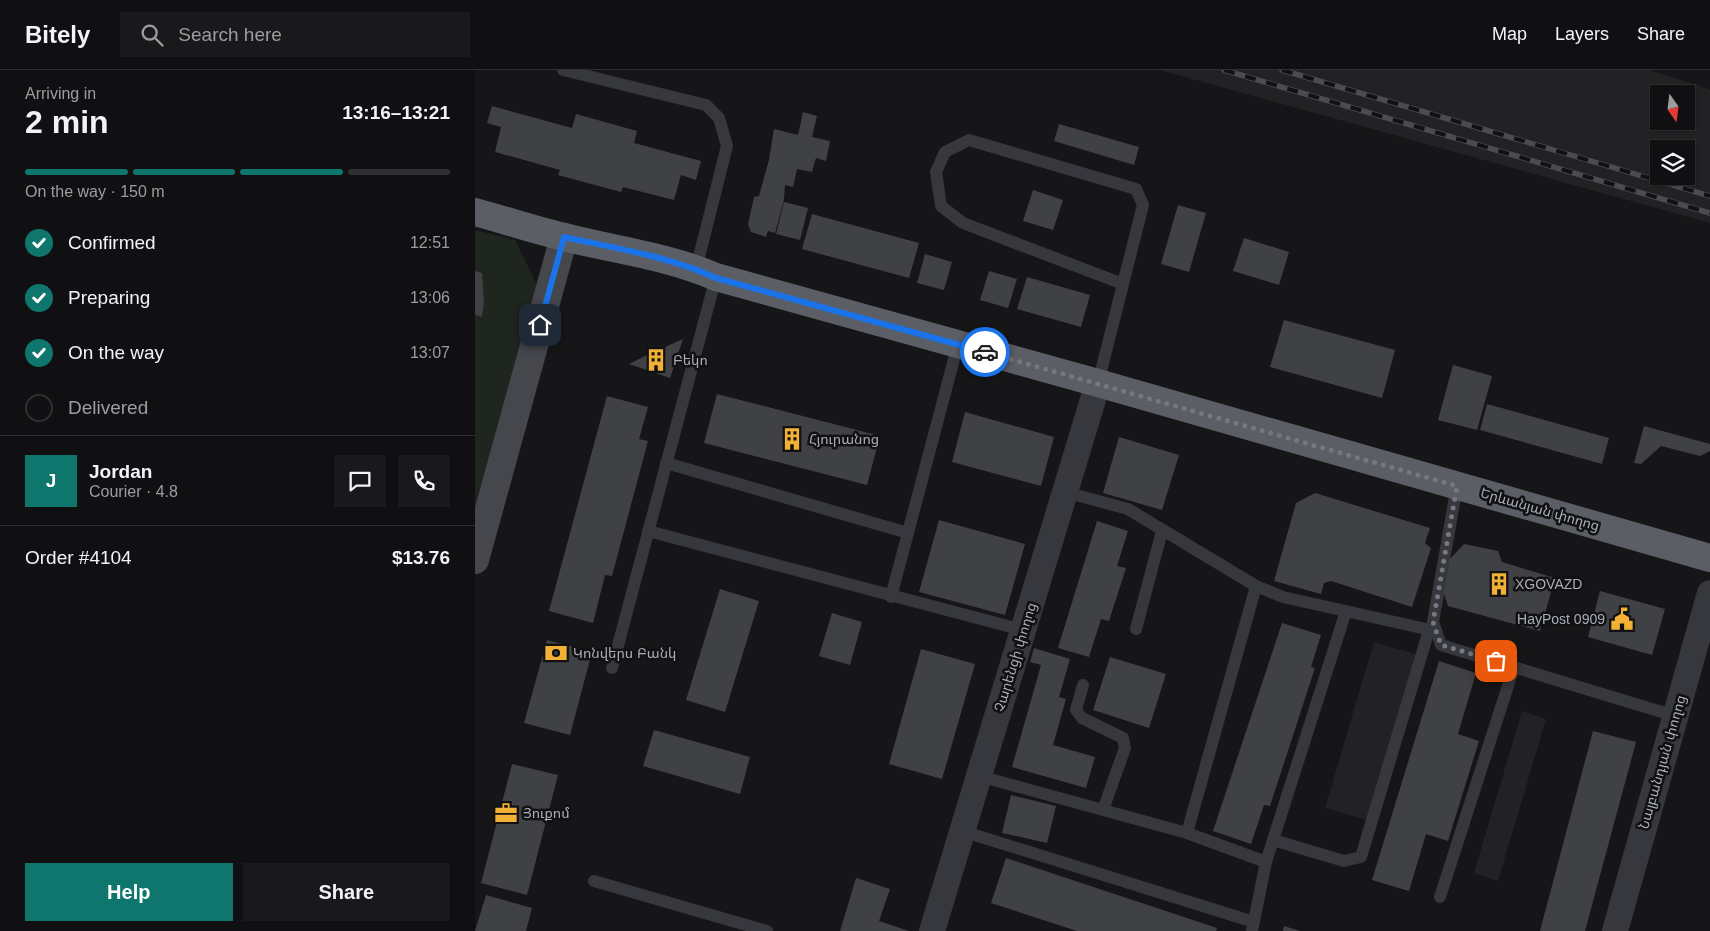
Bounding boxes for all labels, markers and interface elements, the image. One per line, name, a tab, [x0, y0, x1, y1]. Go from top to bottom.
search box	[120, 12, 470, 57]
text: Bitely	[25, 21, 90, 48]
icon: search	[138, 21, 166, 49]
text: Search here	[178, 24, 282, 45]
text: Map	[1492, 24, 1527, 44]
text: Layers	[1555, 24, 1609, 44]
text: Share	[1637, 24, 1685, 44]
text: Arriving in	[25, 85, 96, 102]
north arrow	[1650, 85, 1695, 130]
map controls	[1650, 85, 1695, 185]
text: 13:16–13:21	[342, 102, 450, 123]
text: 2 min	[25, 104, 109, 140]
button: layers	[1650, 140, 1695, 185]
text: On the way · 150 m	[25, 183, 165, 200]
icon: check	[25, 229, 53, 257]
text: Confirmed	[68, 232, 156, 253]
text: 12:51	[410, 234, 450, 251]
icon: check	[25, 284, 53, 312]
text: Preparing	[68, 287, 150, 308]
text: 13:06	[410, 289, 450, 306]
pin	[519, 304, 561, 346]
icon: home	[526, 311, 554, 339]
courier	[960, 327, 1010, 377]
icon: car	[971, 338, 999, 366]
icon: check	[25, 339, 53, 367]
text: On the way	[68, 342, 164, 363]
text: 13:07	[410, 344, 450, 361]
building icon: Բեկո	[643, 347, 669, 373]
place label: Բեկո	[673, 352, 708, 368]
text: Delivered	[68, 397, 148, 418]
building icon: Հյուրանոց	[779, 426, 805, 452]
place label: Հյուրանոց	[809, 431, 879, 447]
button: chat	[334, 455, 386, 507]
button: phone	[398, 455, 450, 507]
text: Jordan	[89, 461, 152, 482]
text: J	[46, 470, 56, 491]
text: Courier · 4.8	[89, 483, 178, 500]
street label: Երևանյան փողոց	[1479, 484, 1601, 534]
text: Order #4104	[25, 547, 132, 568]
text: $13.76	[392, 547, 450, 568]
building icon: XGOVAZD	[1486, 571, 1512, 597]
place label: XGOVAZD	[1515, 576, 1582, 592]
street label: Չարենցի փողոց	[991, 600, 1039, 714]
public building icon: HayPost 0909	[1609, 606, 1635, 632]
place label: HayPost 0909	[1517, 611, 1605, 627]
bank icon: Կոնվերս Բանկ	[543, 640, 569, 666]
pin	[1475, 640, 1517, 682]
place label: Կոնվերս Բանկ	[573, 645, 676, 661]
icon: bag	[1482, 647, 1510, 675]
street label: Նալբանդյան փողոց	[1635, 693, 1689, 831]
office icon: Յուքոմ	[493, 800, 519, 826]
place label: Յուքոմ	[523, 805, 570, 821]
button: Help	[25, 863, 233, 921]
button: Share	[243, 863, 450, 921]

